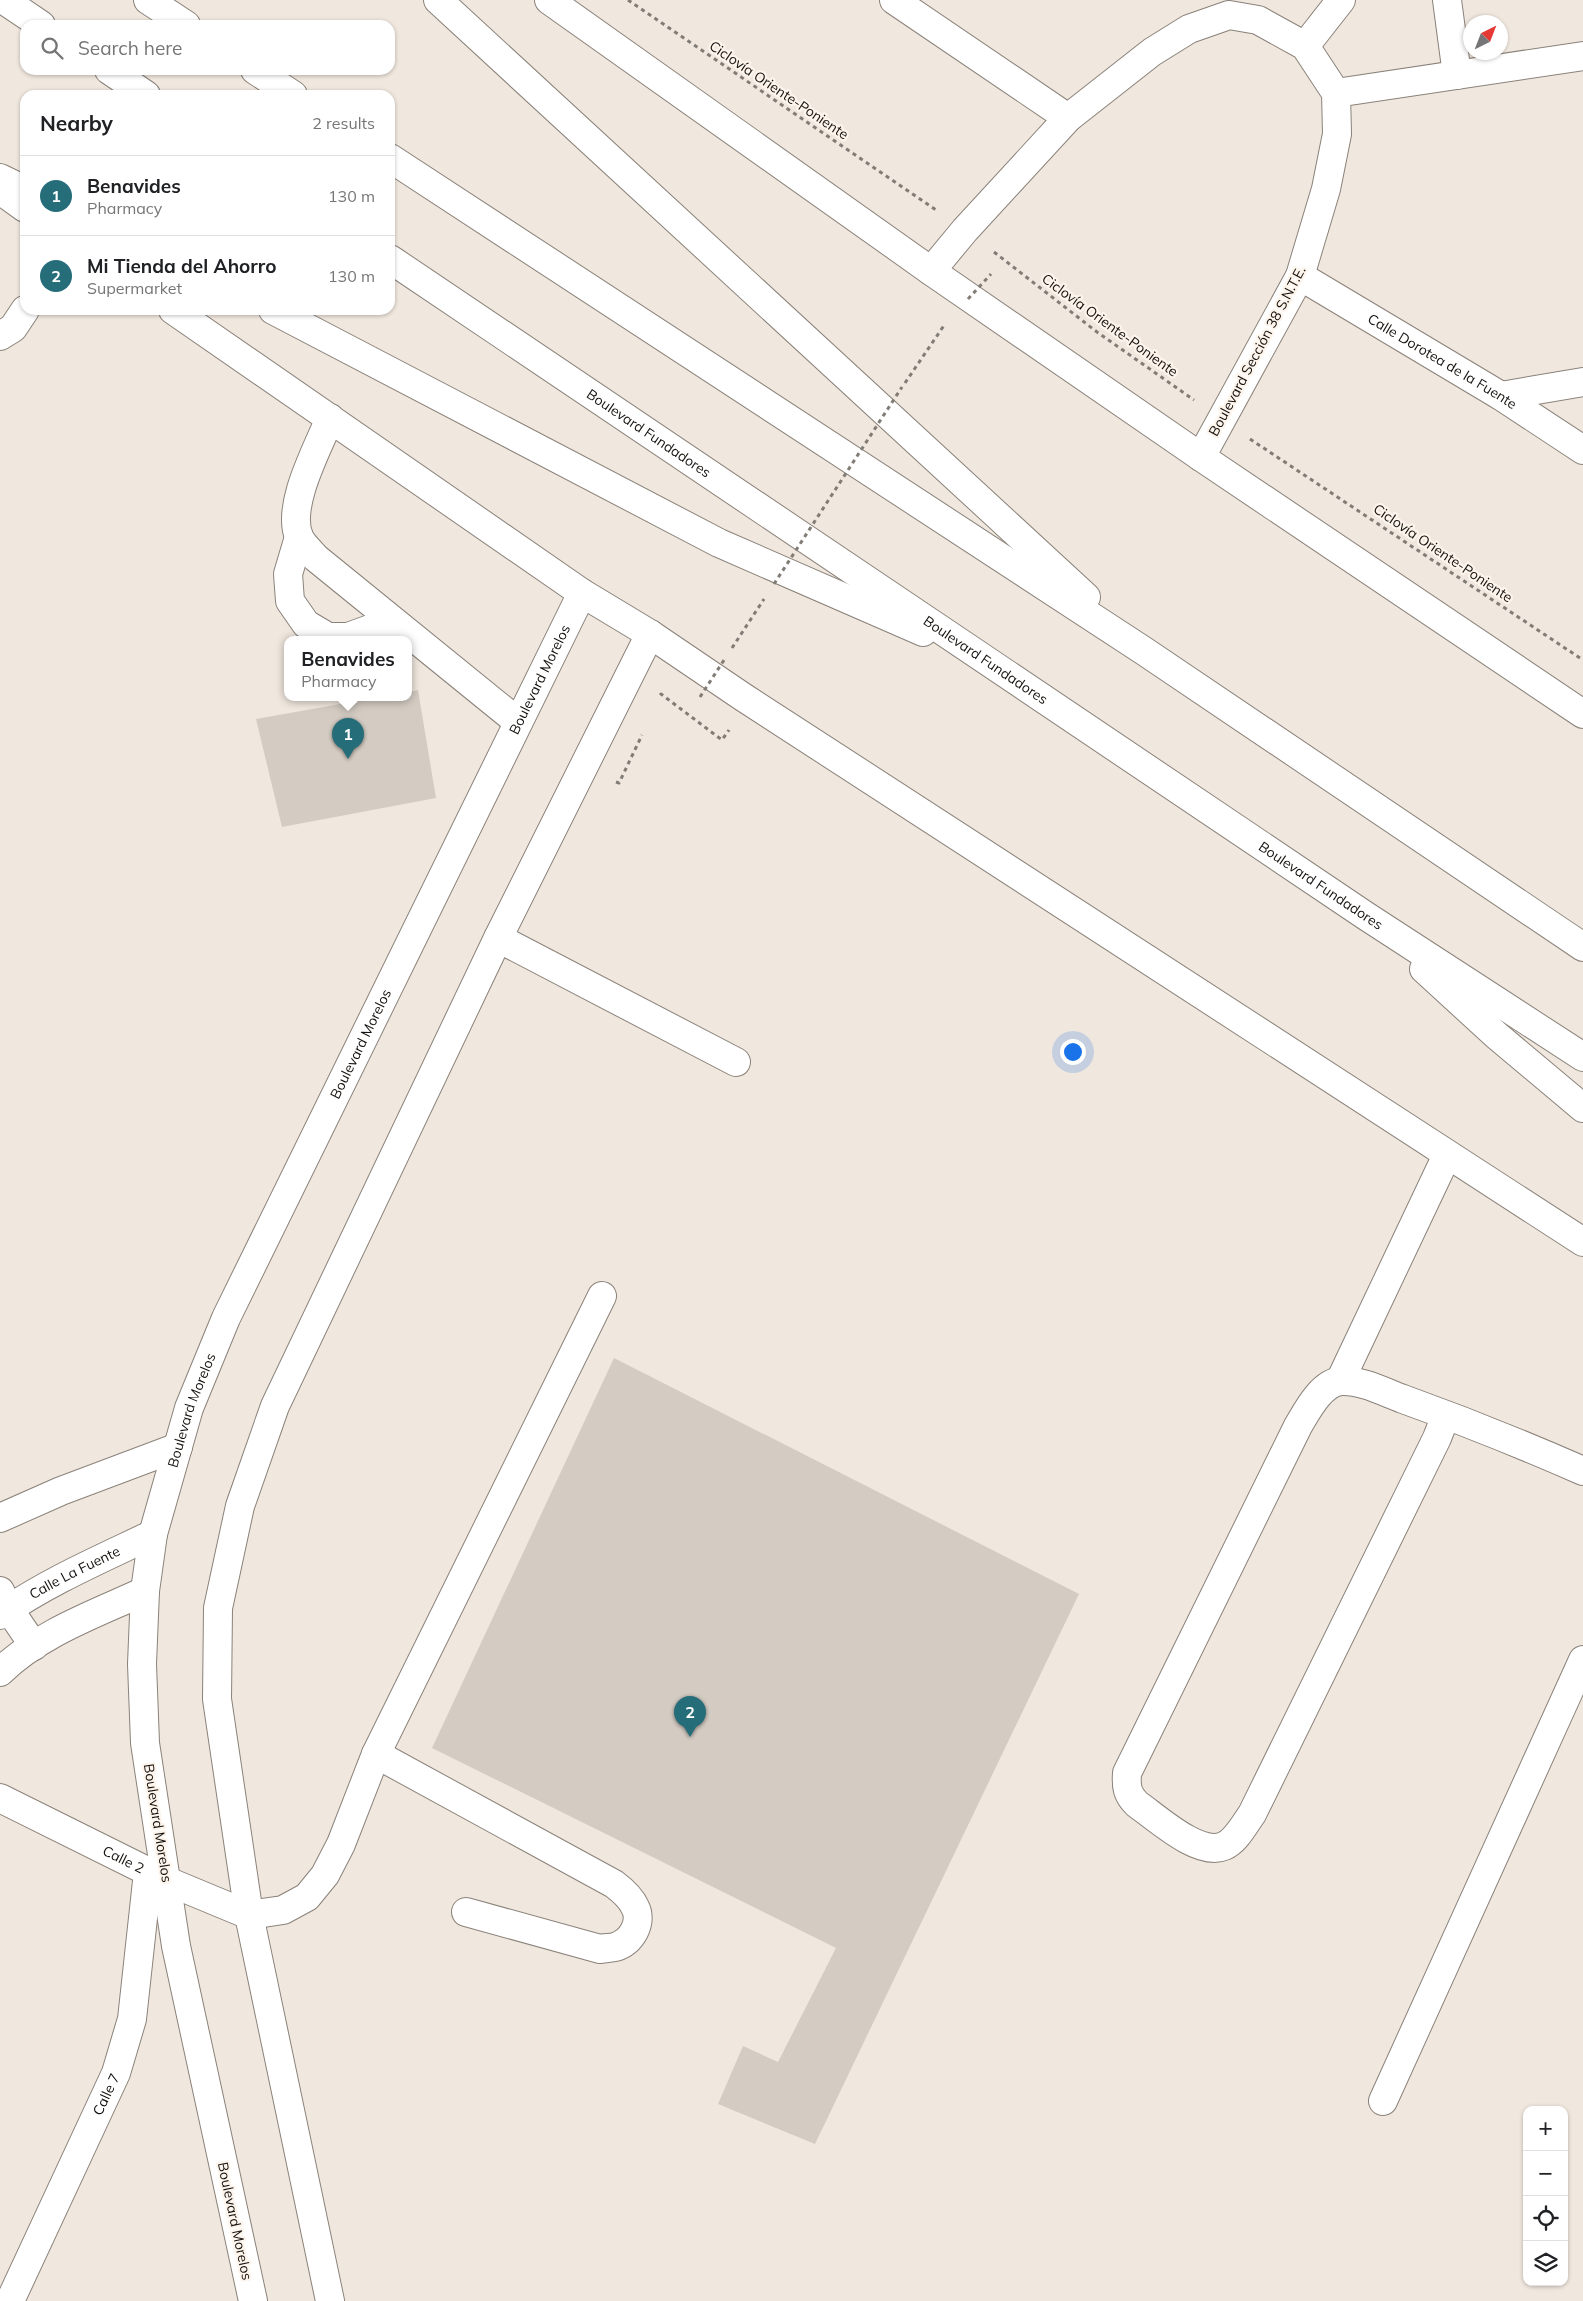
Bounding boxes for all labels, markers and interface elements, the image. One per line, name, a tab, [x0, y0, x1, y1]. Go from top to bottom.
north arrow	[1463, 15, 1508, 60]
search box	[20, 20, 395, 75]
icon: search	[38, 34, 66, 62]
text: Search here	[78, 36, 182, 60]
street label: Ciclovía Oriente-Poniente	[706, 37, 852, 143]
text: Nearby	[40, 110, 113, 136]
text: 2 results	[312, 113, 375, 133]
text: Benavides	[87, 174, 181, 198]
text: 1	[51, 186, 61, 206]
text: 130 m	[328, 186, 375, 206]
text: Pharmacy	[87, 198, 162, 218]
text: Mi Tienda del Ahorro	[87, 254, 276, 278]
street label: Boulevard Sección 38 S.N.T.E.	[1204, 263, 1310, 439]
text: 2	[51, 266, 61, 286]
text: 130 m	[328, 266, 375, 286]
street label: Ciclovía Oriente-Poniente	[1038, 269, 1182, 381]
text: Supermarket	[87, 278, 182, 298]
street label: Calle Dorotea de la Fuente	[1365, 310, 1520, 413]
street label: Boulevard Fundadores	[583, 385, 714, 482]
street label: Ciclovía Oriente-Poniente	[1370, 500, 1516, 606]
street label: Boulevard Fundadores	[920, 612, 1051, 708]
street label: Boulevard Morelos	[505, 622, 574, 737]
popup	[284, 636, 412, 701]
text: Benavides	[301, 647, 395, 671]
text: Pharmacy	[301, 671, 376, 691]
pin: 1	[332, 718, 364, 759]
street label: Boulevard Fundadores	[1255, 837, 1386, 934]
street label: Boulevard Morelos	[326, 986, 395, 1102]
your location	[1060, 1039, 1086, 1065]
street label: Boulevard Morelos	[163, 1350, 220, 1470]
street label: Calle La Fuente	[26, 1542, 123, 1603]
pin: 2	[674, 1696, 706, 1737]
street label: Boulevard Morelos	[140, 1762, 176, 1884]
street label: Calle 2	[100, 1842, 147, 1877]
street label: Calle 7	[89, 2070, 124, 2118]
map controls	[1523, 2106, 1568, 2286]
button: +	[1523, 2106, 1568, 2151]
button: −	[1523, 2151, 1568, 2196]
street label: Boulevard Morelos	[214, 2160, 256, 2282]
button: locate	[1523, 2196, 1568, 2241]
button: layers	[1523, 2241, 1568, 2286]

